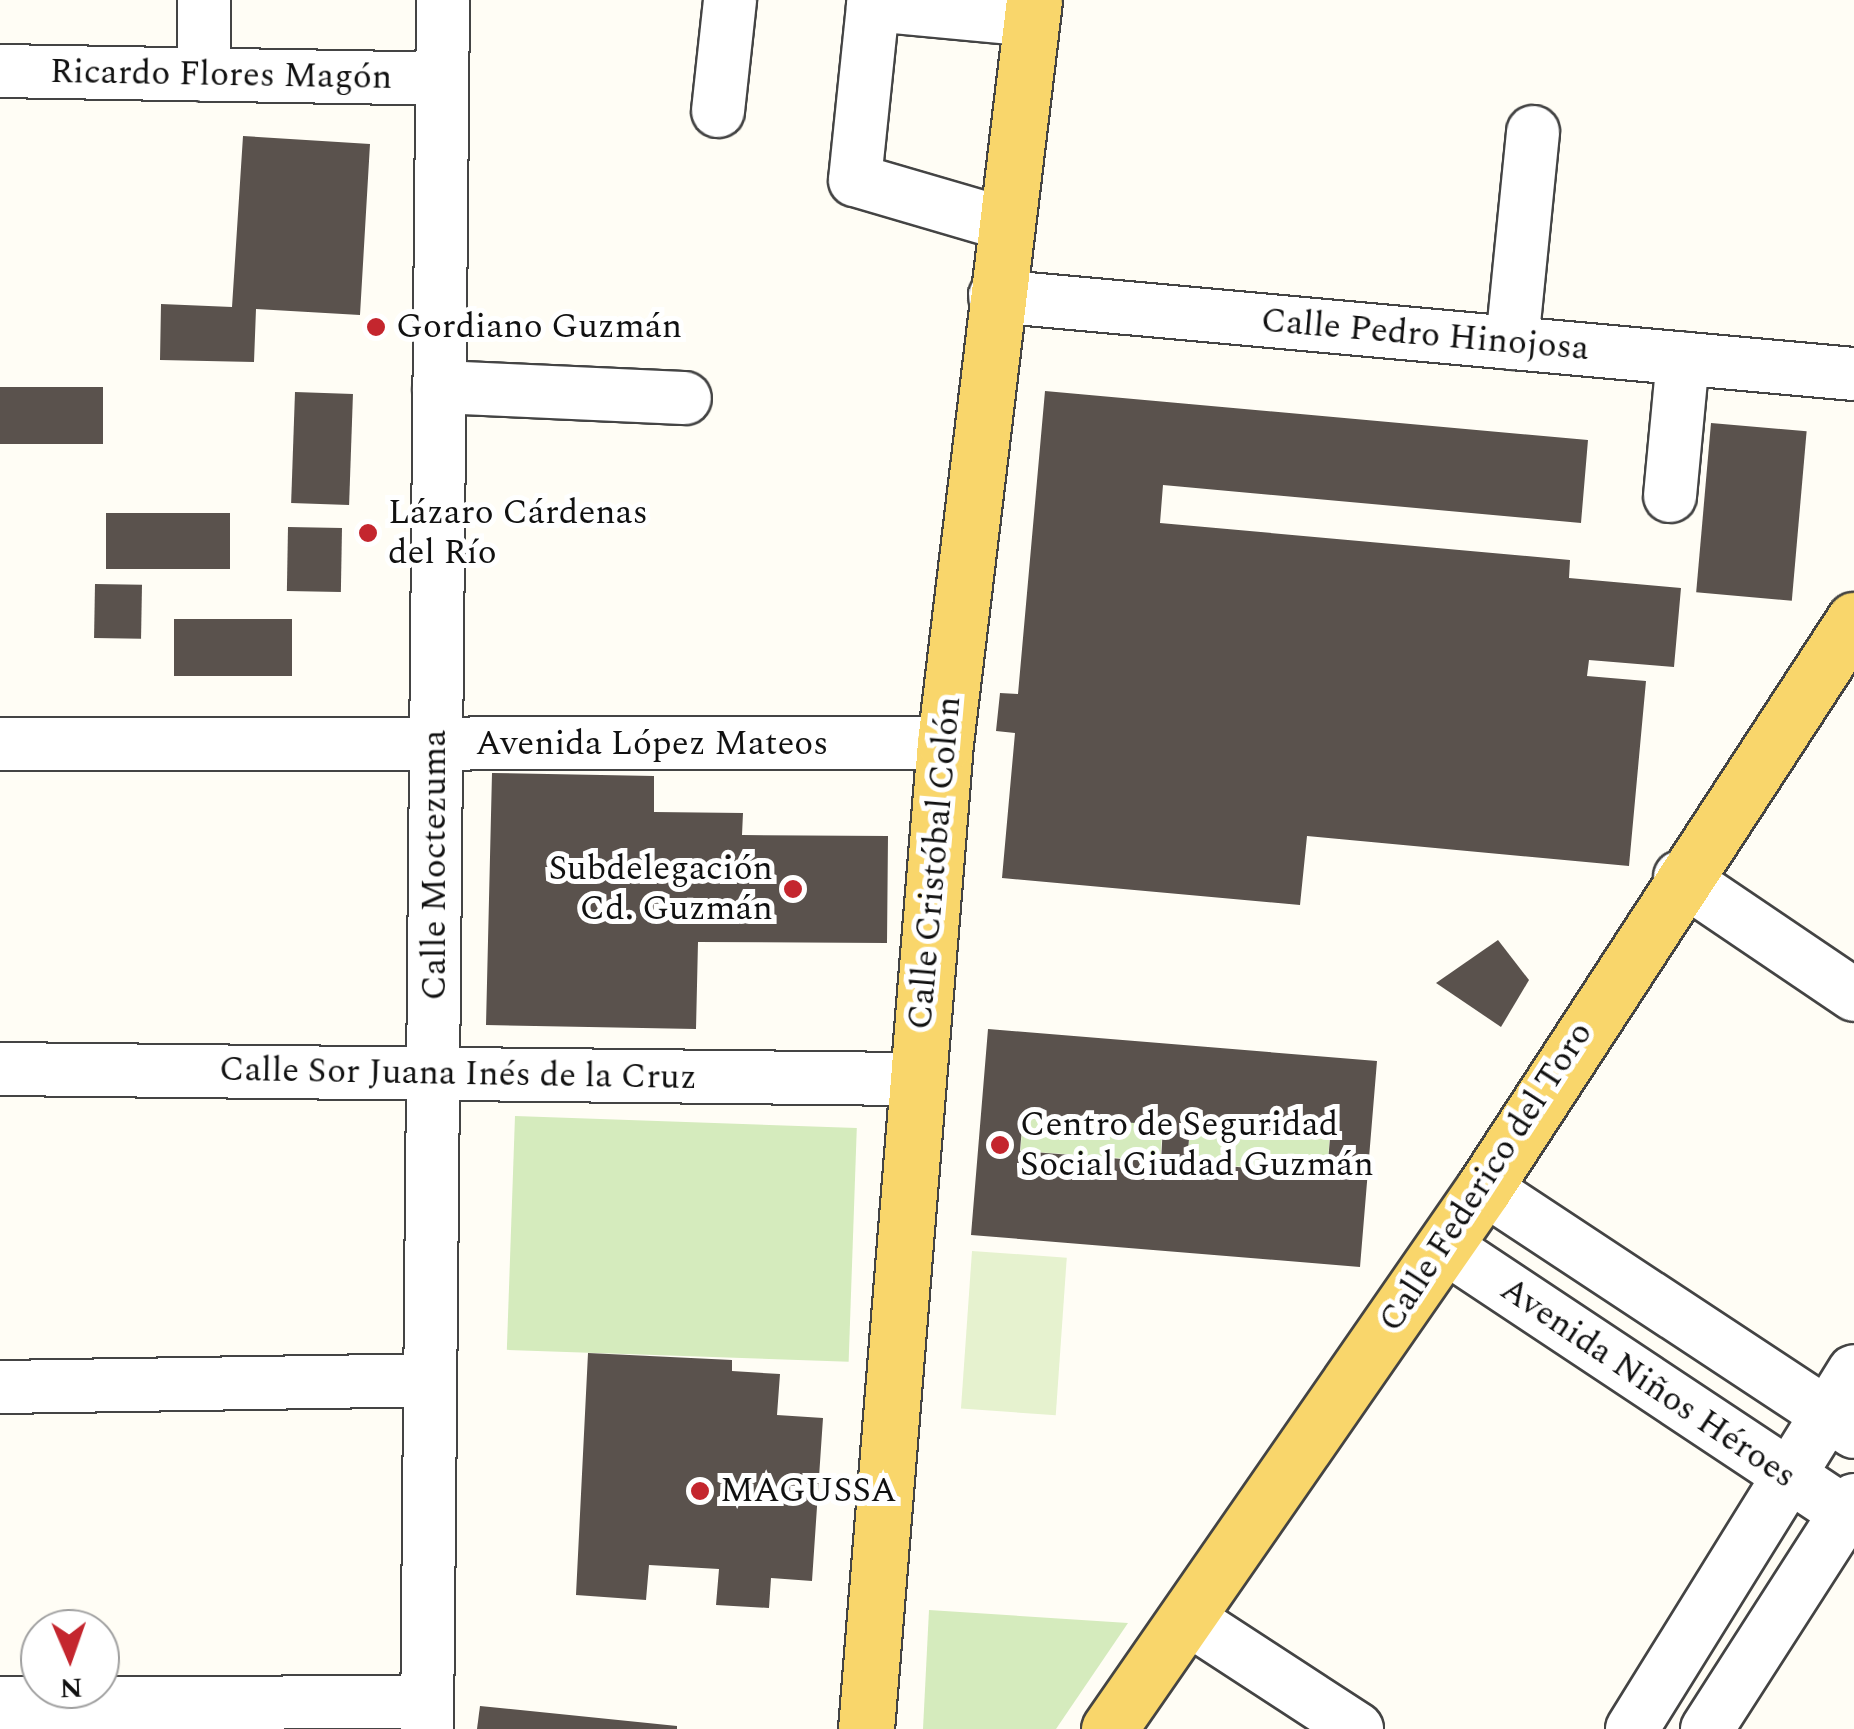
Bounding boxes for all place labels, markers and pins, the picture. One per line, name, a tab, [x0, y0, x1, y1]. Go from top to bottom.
place label: Gordiano Guzmán	[396, 306, 682, 348]
marker: Gordiano Guzmán	[365, 316, 387, 338]
place label: Lázaro Cárdenas del Río	[388, 492, 648, 574]
marker: Lázaro Cárdenas del Río	[357, 522, 379, 544]
place label: Subdelegación Cd. Guzmán	[548, 848, 773, 930]
marker: Subdelegación Cd. Guzmán	[782, 878, 804, 900]
place label: Centro de Seguridad Social Ciudad Guzmán	[1020, 1104, 1374, 1186]
marker: Centro de Seguridad Social Ciudad Guzmán	[989, 1134, 1011, 1156]
place label: MAGUSSA	[720, 1470, 897, 1512]
marker: MAGUSSA	[689, 1480, 711, 1502]

